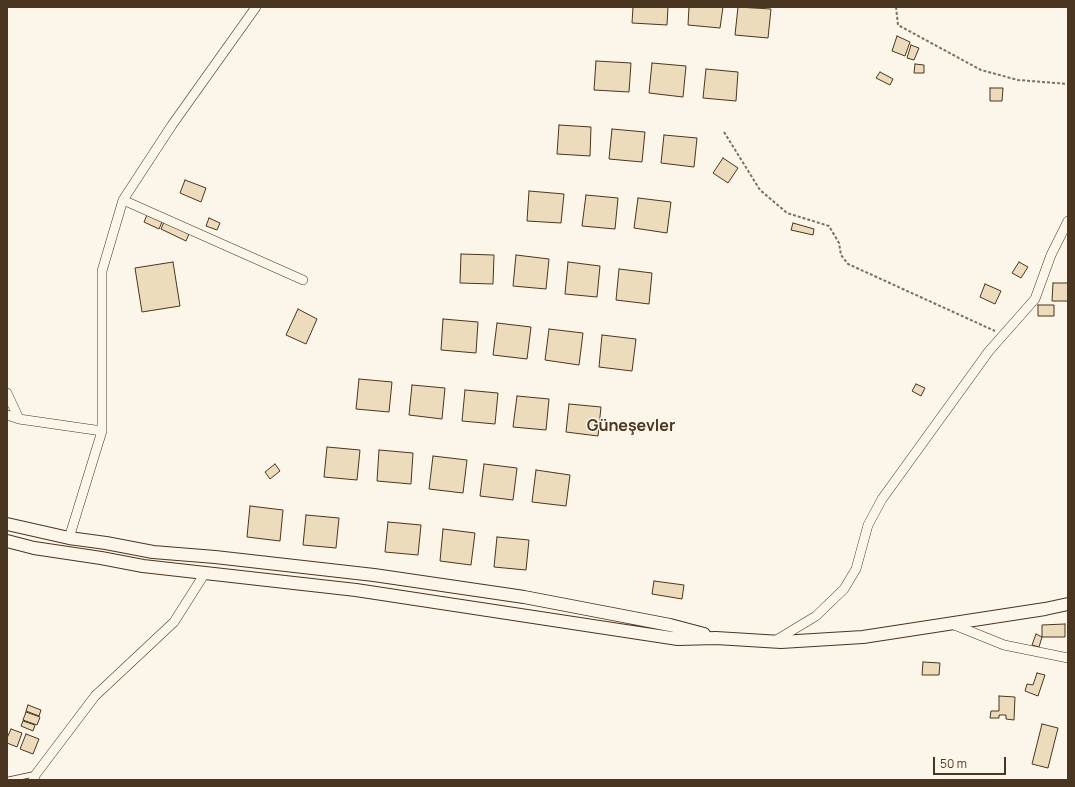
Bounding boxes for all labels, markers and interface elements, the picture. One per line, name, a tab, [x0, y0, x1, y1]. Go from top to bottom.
district label: Güneşevler	[587, 417, 675, 437]
scale bar	[935, 749, 1008, 775]
text: 50 m	[940, 755, 967, 772]

